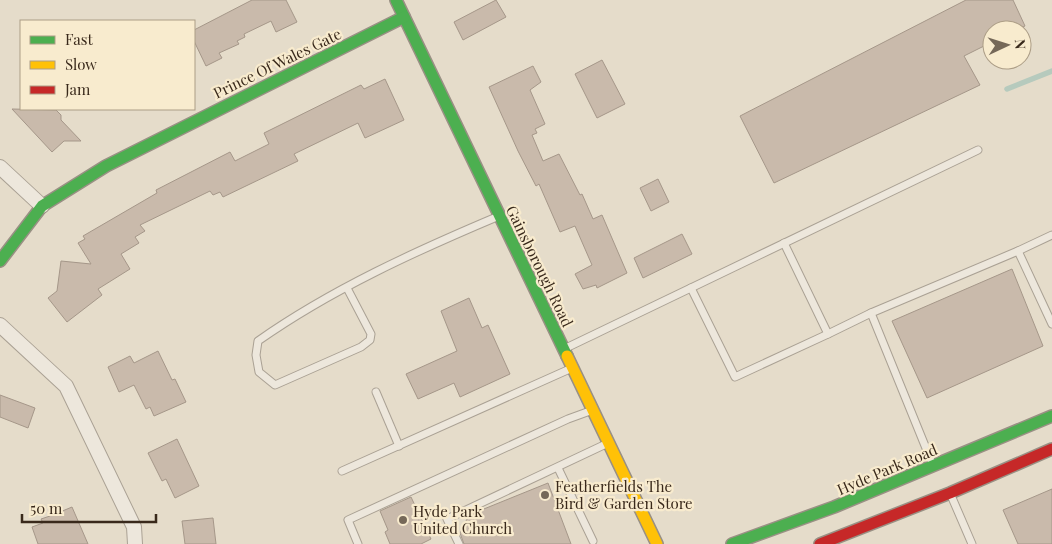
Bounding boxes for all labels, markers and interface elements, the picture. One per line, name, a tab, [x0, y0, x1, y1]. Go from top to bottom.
legend	[20, 20, 195, 110]
north arrow	[982, 20, 1032, 70]
street label: Prince Of Wales Gate	[210, 23, 344, 103]
text: Fast	[65, 29, 94, 49]
text: N	[1011, 38, 1030, 50]
text: Slow	[65, 54, 97, 74]
text: Jam	[64, 79, 91, 99]
street label: Gainsborough Road	[502, 202, 578, 330]
street label: Hyde Park Road	[834, 439, 940, 499]
place label: Featherfields The Bird & Garden Store	[555, 476, 693, 513]
marker: Featherfields The Bird & Garden Store	[539, 489, 551, 501]
scale bar	[22, 492, 156, 524]
text: 50 m	[30, 498, 63, 518]
place label: Hyde Park United Church	[413, 501, 512, 538]
marker: Hyde Park United Church	[397, 514, 409, 526]

